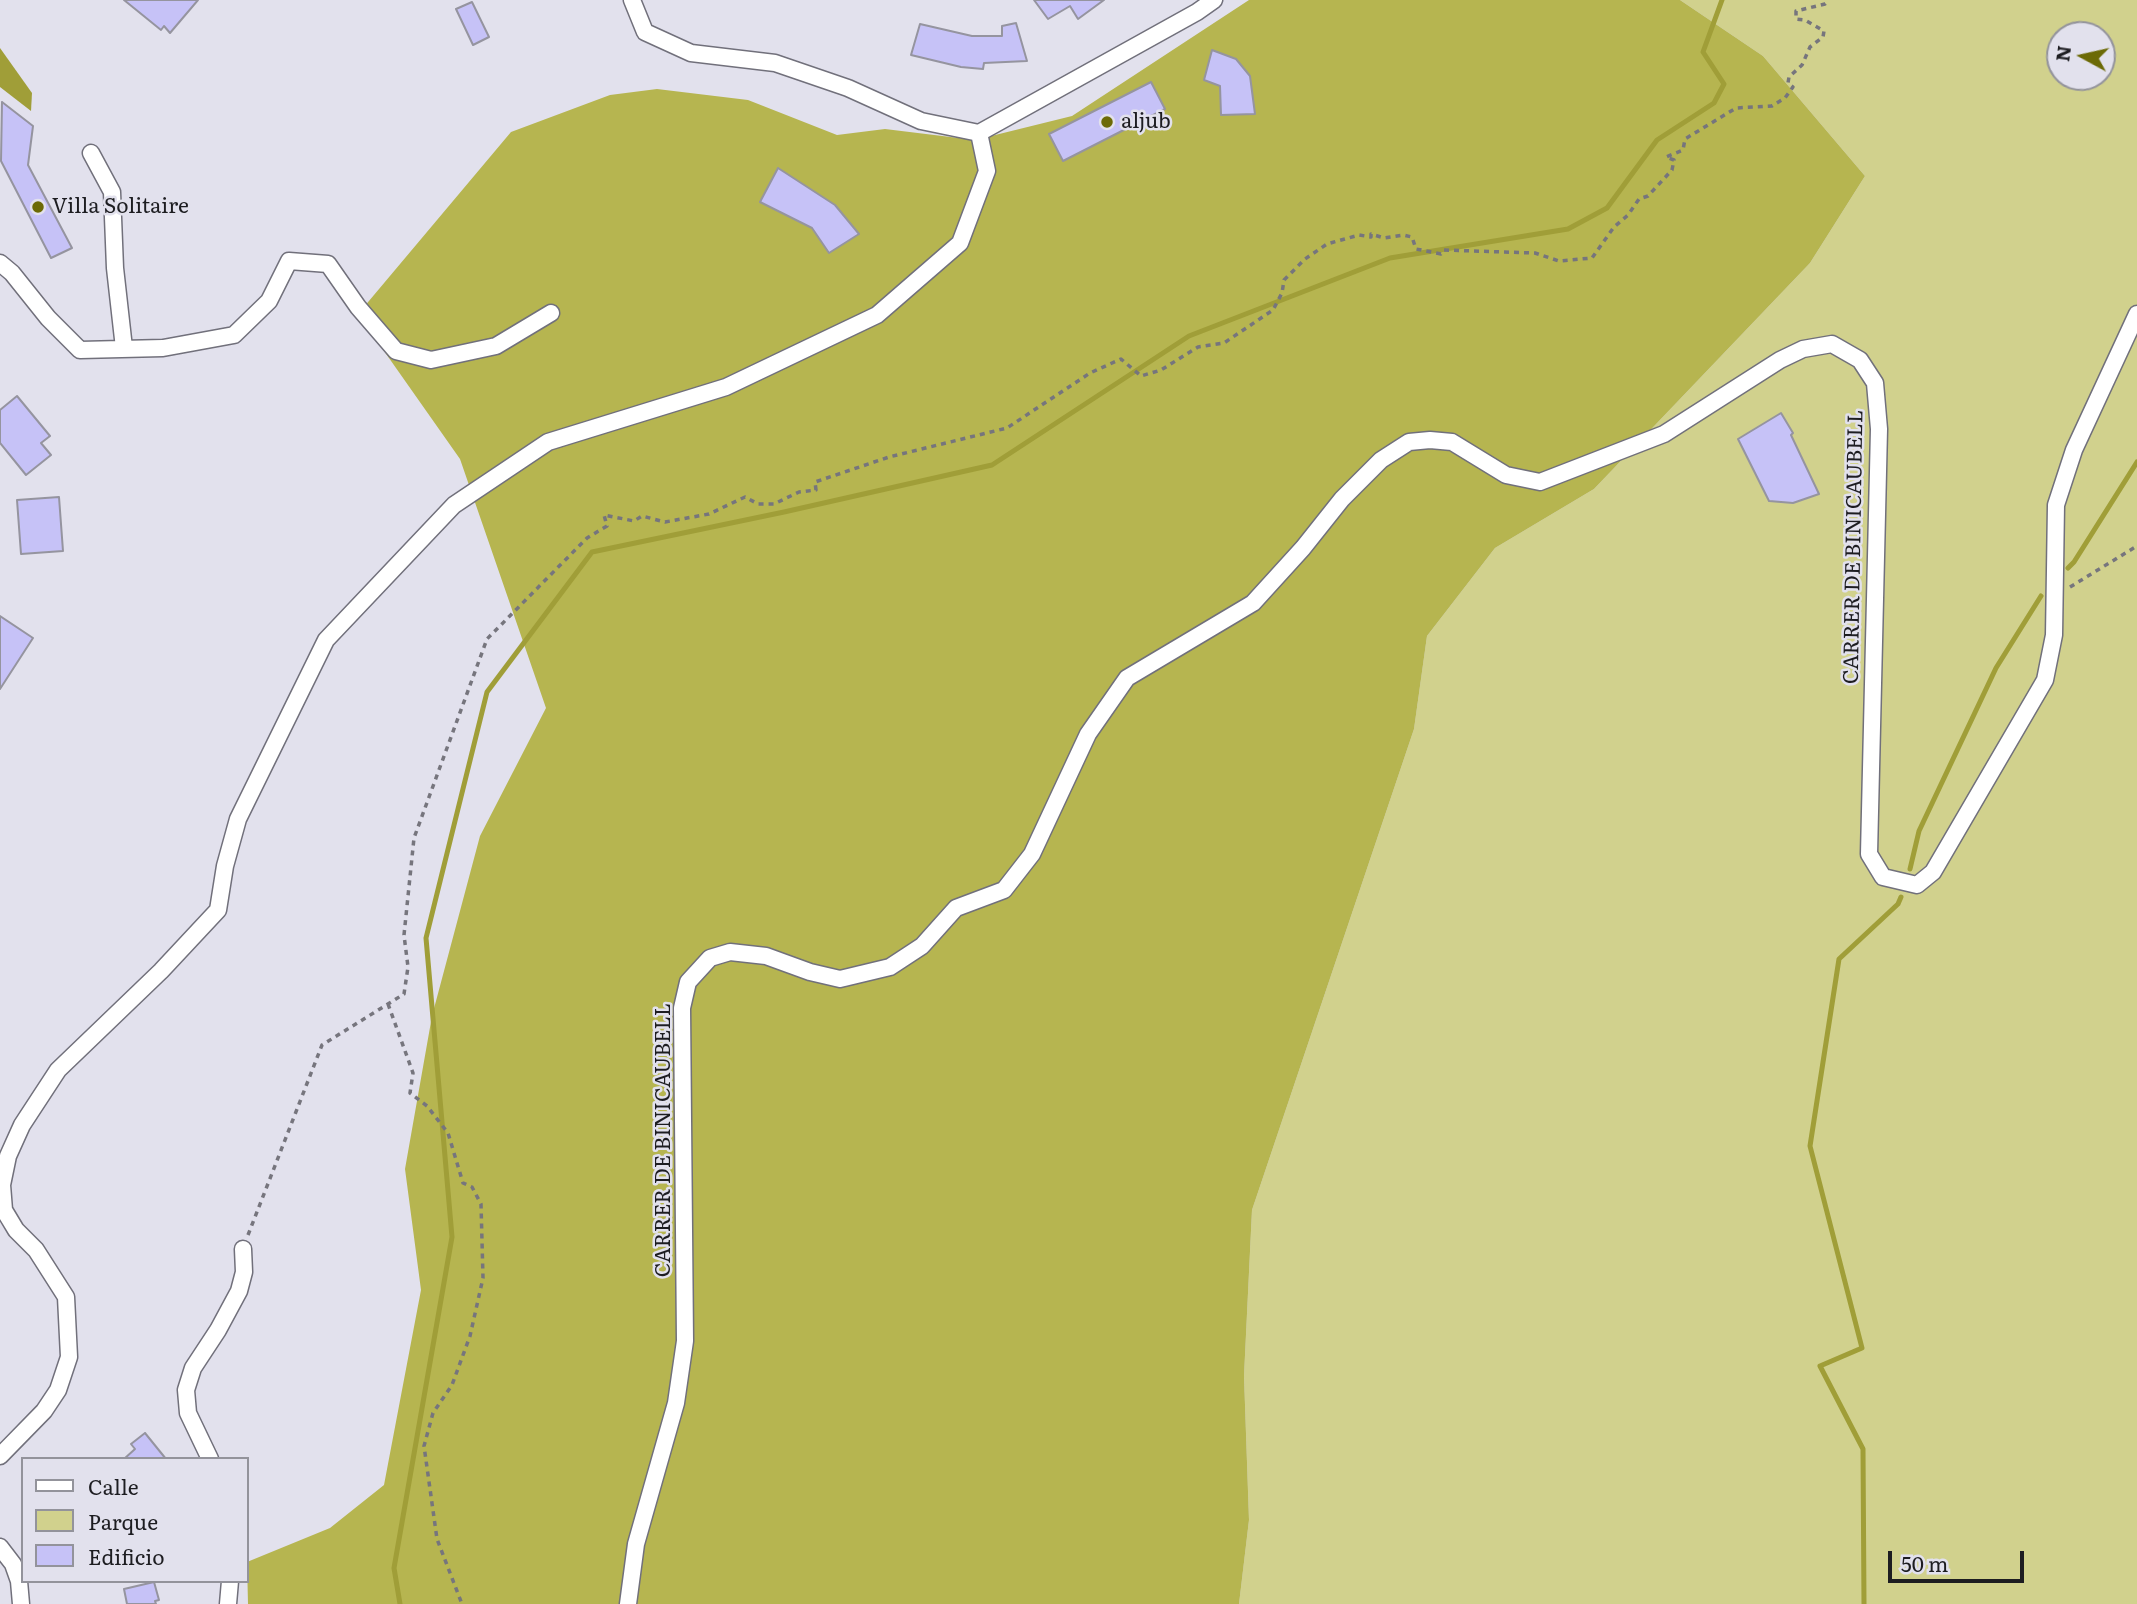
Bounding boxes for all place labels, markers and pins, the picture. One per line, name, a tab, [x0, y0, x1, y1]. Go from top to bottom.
place label: aljub	[1121, 109, 1171, 135]
marker: aljub	[1099, 114, 1115, 130]
place label: Villa Solitaire	[52, 194, 189, 220]
marker: Villa Solitaire	[30, 199, 46, 215]

